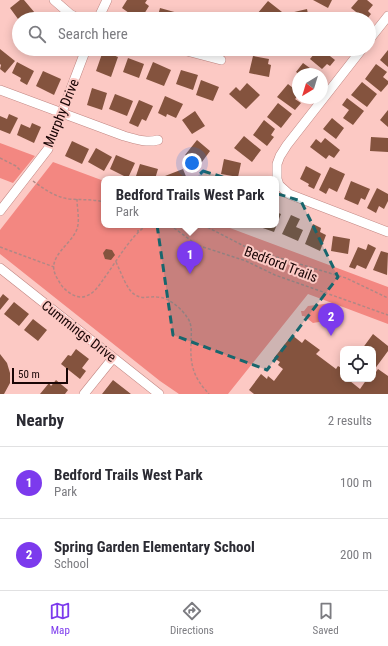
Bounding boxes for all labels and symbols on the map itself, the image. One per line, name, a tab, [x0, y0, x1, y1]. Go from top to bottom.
north arrow	[292, 68, 328, 104]
street label: Murphy Drive	[40, 76, 82, 149]
your location	[182, 153, 202, 173]
pin: 1	[177, 241, 203, 274]
street label: Bedford Trails	[242, 243, 320, 285]
street label: Cummings Drive	[39, 297, 120, 365]
pin: 2	[318, 303, 344, 336]
scale bar	[12, 366, 68, 385]

